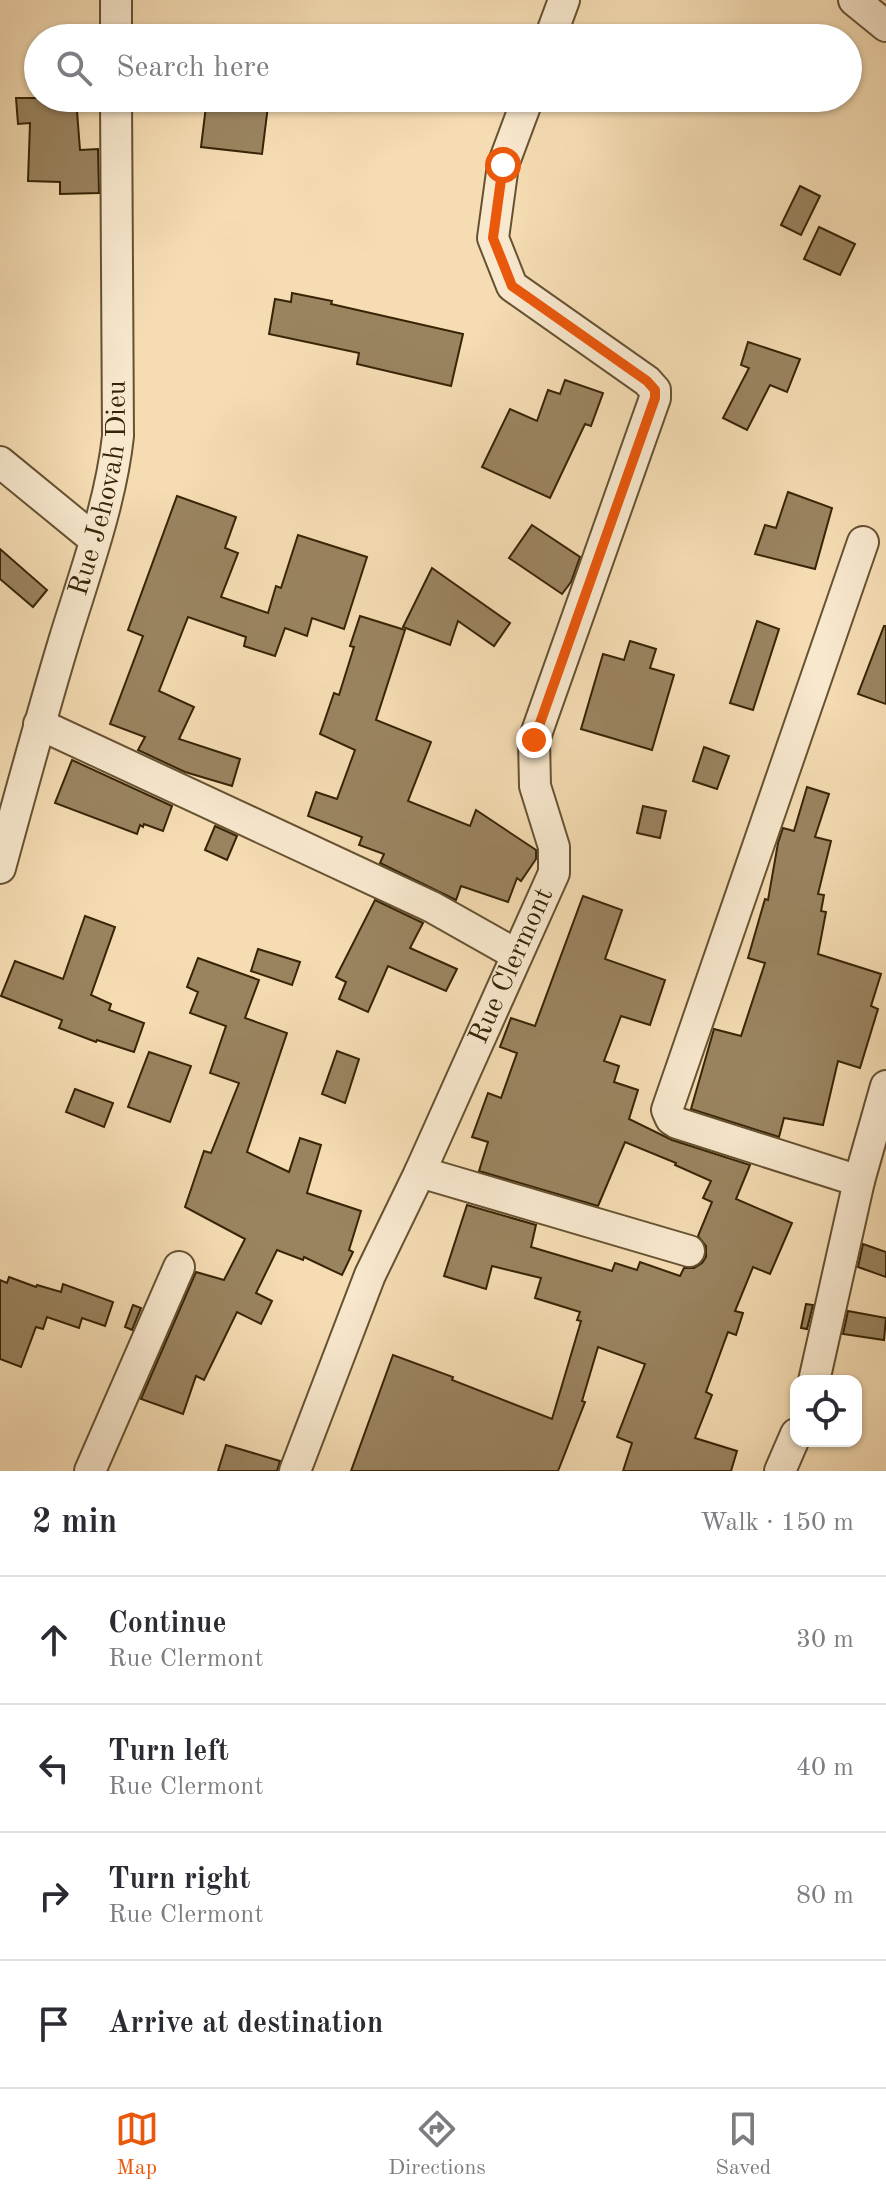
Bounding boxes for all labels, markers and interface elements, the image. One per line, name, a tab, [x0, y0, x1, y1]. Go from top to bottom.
search box	[24, 24, 862, 112]
icon: search	[52, 46, 96, 90]
text: Search here	[116, 53, 270, 83]
route start	[485, 147, 521, 183]
street label: Rue Jehovah Dieu	[65, 380, 132, 599]
route end	[516, 722, 552, 758]
street label: Rue Clermont	[465, 884, 559, 1048]
map controls	[790, 1375, 862, 1447]
button: locate	[790, 1375, 862, 1447]
text: 2 min	[32, 1506, 117, 1540]
text: Walk · 150 m	[700, 1510, 854, 1536]
text: Continue	[108, 1609, 227, 1639]
icon: ahead	[32, 1618, 76, 1662]
text: 30 m	[796, 1627, 854, 1653]
text: Rue Clermont	[108, 1646, 263, 1672]
text: Turn left	[108, 1737, 229, 1767]
icon: left	[32, 1746, 76, 1790]
text: 40 m	[796, 1755, 854, 1781]
text: Rue Clermont	[108, 1774, 263, 1800]
text: Turn right	[108, 1865, 250, 1895]
icon: right	[32, 1874, 76, 1918]
text: 80 m	[796, 1883, 854, 1909]
text: Rue Clermont	[108, 1902, 263, 1928]
icon: arrive	[32, 2002, 76, 2046]
text: Arrive at destination	[108, 2009, 383, 2039]
tab: Map	[115, 2107, 159, 2182]
tab: Directions	[388, 2107, 486, 2182]
tab: Saved	[715, 2107, 771, 2182]

